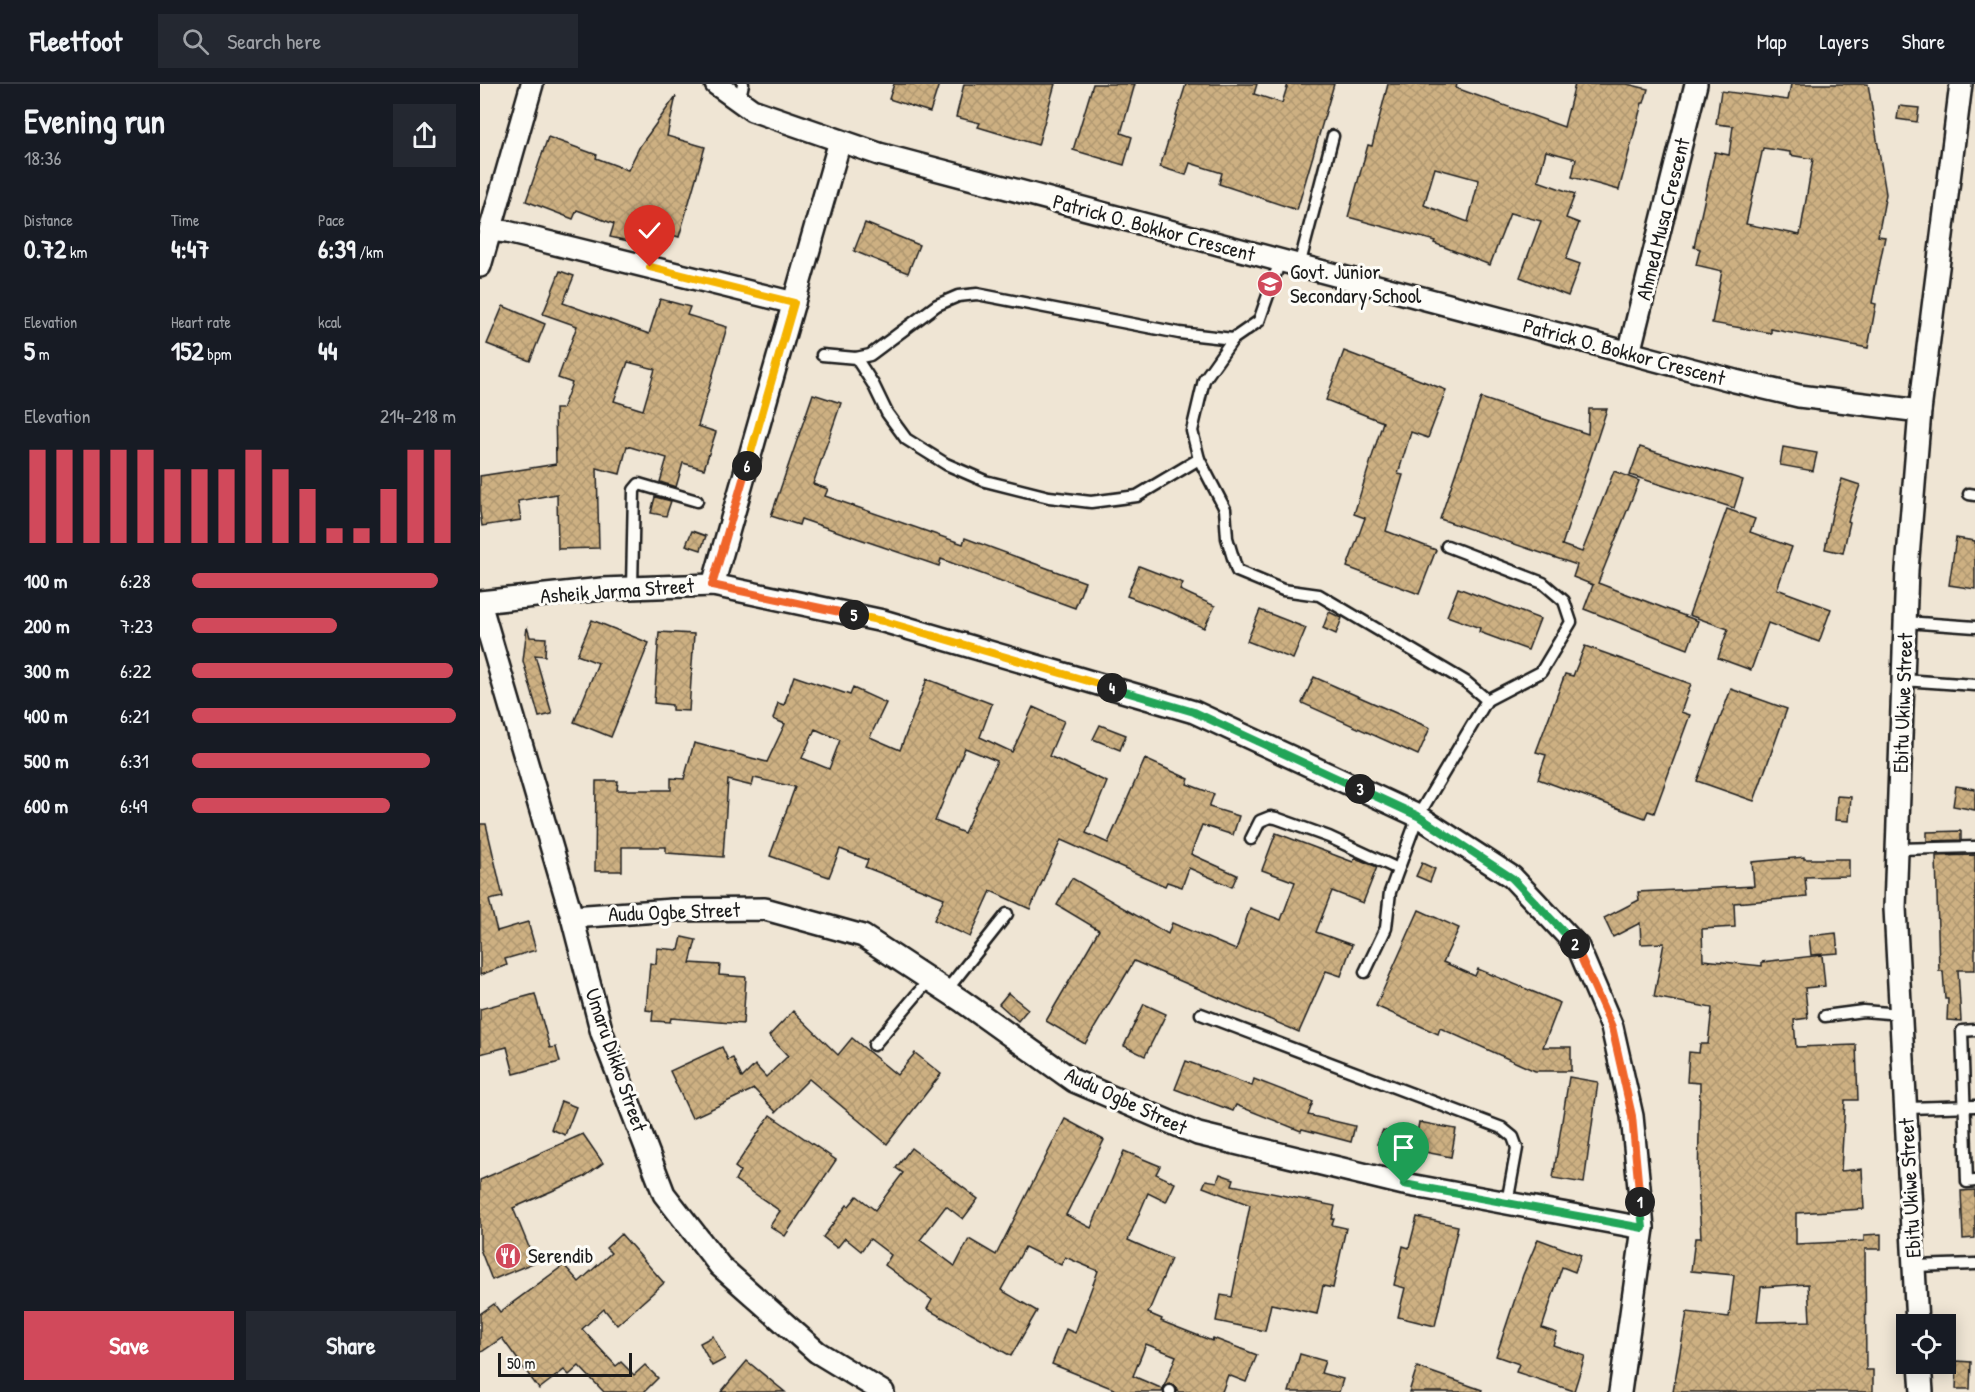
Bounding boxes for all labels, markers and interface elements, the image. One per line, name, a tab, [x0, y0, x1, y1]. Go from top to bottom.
search box	[158, 14, 578, 68]
text: Fleetfoot	[30, 22, 122, 60]
icon: search	[179, 25, 212, 58]
text: Search here	[227, 26, 321, 56]
text: Map	[1757, 27, 1786, 56]
text: Layers	[1819, 27, 1869, 56]
text: Share	[1902, 27, 1945, 56]
text: Evening run	[24, 99, 165, 143]
button: share	[393, 104, 456, 167]
street label: Ahmed Musa Crescent	[1628, 134, 1697, 303]
text: 18:36	[24, 144, 62, 171]
street label: Patrick O. Bokkor Crescent	[1050, 187, 1259, 269]
pin	[624, 205, 675, 267]
text: Distance	[24, 209, 73, 231]
text: Time	[171, 209, 199, 231]
text: Pace	[318, 209, 345, 231]
icon: check	[633, 214, 666, 247]
text: 0.72	[24, 231, 66, 266]
text: 4:47	[171, 231, 209, 266]
text: 6:39	[318, 231, 356, 266]
text: km	[66, 241, 87, 263]
text: /km	[356, 241, 384, 263]
place label: Govt. Junior Secondary School	[1290, 257, 1422, 310]
school or university icon: Govt. Junior Secondary School	[1255, 269, 1285, 299]
text: Elevation	[24, 311, 77, 333]
text: Heart rate	[171, 311, 231, 333]
text: kcal	[318, 311, 341, 333]
street label: Patrick O. Bokkor Crescent	[1520, 311, 1729, 393]
text: 5	[24, 333, 35, 368]
text: 152	[171, 333, 204, 368]
text: 44	[318, 333, 338, 368]
text: m	[35, 343, 50, 365]
text: bpm	[204, 343, 232, 365]
text: Elevation	[24, 402, 90, 429]
text: 214–218 m	[380, 402, 456, 429]
pin: 6	[732, 451, 762, 481]
text: 6	[744, 455, 750, 477]
text: 100 m	[24, 567, 67, 594]
text: 6:28	[120, 567, 151, 594]
street label: Asheik Jarma Street	[539, 571, 696, 610]
pin: 5	[839, 600, 869, 630]
text: 5	[851, 604, 857, 626]
text: 200 m	[24, 612, 69, 639]
text: 7:23	[120, 612, 153, 639]
street label: Ebitu Ukiwe Street	[1886, 632, 1919, 773]
text: 300 m	[24, 657, 69, 684]
text: 6:22	[120, 657, 151, 684]
pin: 4	[1097, 673, 1127, 703]
text: 4	[1109, 677, 1115, 699]
text: 400 m	[24, 702, 68, 729]
text: 6:21	[120, 702, 149, 729]
text: 500 m	[24, 747, 69, 774]
text: 6:31	[120, 747, 149, 774]
pin: 3	[1345, 774, 1375, 804]
text: 3	[1356, 778, 1364, 800]
text: 600 m	[24, 792, 68, 819]
text: 6:49	[120, 792, 147, 819]
street label: Audu Ogbe Street	[608, 895, 741, 928]
pin: 2	[1560, 929, 1590, 959]
text: 2	[1571, 933, 1579, 955]
street label: Umaru Dikko Street	[578, 984, 655, 1136]
street label: Audu Ogbe Street	[1060, 1060, 1193, 1142]
street label: Ebitu Ukiwe Street	[1891, 1117, 1928, 1259]
pin	[1378, 1122, 1429, 1184]
icon: arrive	[1387, 1131, 1420, 1164]
pin: 1	[1625, 1187, 1655, 1217]
text: 1	[1637, 1191, 1643, 1213]
restaurant icon: Serendib	[493, 1241, 523, 1271]
place label: Serendib	[528, 1241, 593, 1270]
button: Save	[24, 1311, 234, 1380]
button: Share	[246, 1311, 456, 1380]
map controls	[1896, 1314, 1956, 1374]
button: locate	[1896, 1314, 1956, 1374]
scale bar	[498, 1350, 632, 1378]
text: 50 m	[507, 1352, 536, 1374]

